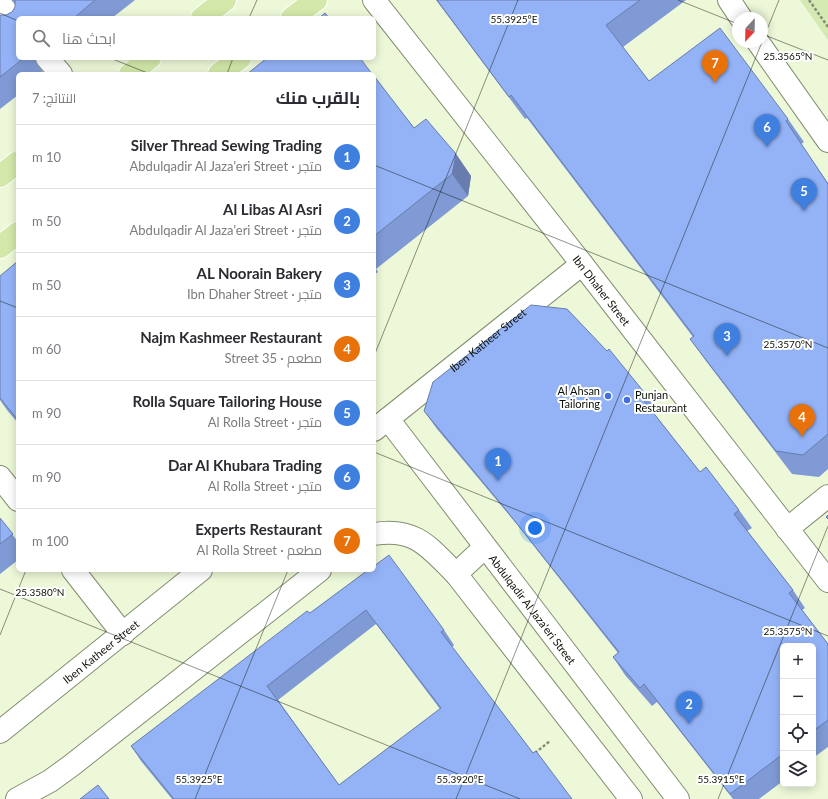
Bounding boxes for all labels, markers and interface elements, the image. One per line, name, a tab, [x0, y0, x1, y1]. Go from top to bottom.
north arrow	[732, 12, 768, 48]
text: 55.3925°E	[490, 13, 538, 25]
search box	[16, 16, 376, 60]
icon: search	[30, 27, 52, 49]
text: ابحث هنا	[62, 29, 116, 47]
pin: 7	[702, 50, 728, 83]
text: 25.3565°N	[764, 50, 812, 62]
text: بالقرب منك	[276, 87, 360, 108]
text: النتائج: 7	[32, 90, 76, 106]
pin: 6	[754, 114, 780, 147]
text: Silver Thread Sewing Trading	[131, 136, 322, 154]
text: 10 m	[32, 149, 61, 165]
text: 1	[343, 149, 351, 165]
text: متجر · Abdulqadir Al Jaza'eri Street	[130, 158, 322, 174]
pin: 5	[791, 178, 817, 211]
text: Al Libas Al Asri	[223, 200, 322, 218]
text: 50 m	[32, 213, 61, 229]
text: 2	[343, 213, 351, 229]
text: متجر · Abdulqadir Al Jaza'eri Street	[130, 222, 322, 238]
street label: Ibn Dhaher Street	[571, 252, 634, 328]
text: AL Noorain Bakery	[196, 264, 322, 282]
text: 50 m	[32, 277, 61, 293]
text: 3	[343, 277, 351, 293]
text: متجر · Ibn Dhaher Street	[187, 286, 322, 302]
street label: Iben Katheer Street	[447, 305, 528, 374]
pin: 3	[714, 323, 740, 356]
text: Najm Kashmeer Restaurant	[140, 328, 322, 346]
text: 25.3570°N	[764, 338, 812, 350]
text: 60 m	[32, 341, 61, 357]
text: 4	[343, 341, 351, 357]
text: مطعم · 35 Street	[224, 350, 322, 366]
place label: Al Ahsan Tailoring	[558, 384, 600, 410]
place label: Punjan Restaurant	[635, 388, 687, 414]
marker: Al Ahsan Tailoring	[603, 391, 613, 401]
text: Rolla Square Tailoring House	[133, 392, 322, 410]
marker: Punjan Restaurant	[622, 395, 632, 405]
pin: 4	[789, 404, 815, 437]
text: 90 m	[32, 405, 61, 421]
text: 5	[343, 405, 351, 421]
text: متجر · Al Rolla Street	[208, 414, 322, 430]
pin: 1	[485, 448, 511, 481]
text: Dar Al Khubara Trading	[168, 456, 322, 474]
text: 90 m	[32, 469, 61, 485]
text: 6	[343, 469, 351, 485]
text: متجر · Al Rolla Street	[208, 478, 322, 494]
your location	[525, 518, 545, 538]
text: Experts Restaurant	[195, 520, 322, 538]
text: 100 m	[32, 533, 69, 549]
text: 7	[343, 533, 351, 549]
text: مطعم · Al Rolla Street	[197, 542, 322, 558]
street label: Abdulqadir Al Jaza'eri Street	[487, 552, 579, 666]
text: 25.3580°N	[16, 586, 64, 598]
street label: Iben Katheer Street	[60, 616, 141, 686]
text: 25.3575°N	[764, 625, 812, 637]
map controls	[780, 643, 816, 787]
button: +	[780, 643, 816, 679]
button: −	[780, 679, 816, 715]
pin: 2	[676, 691, 702, 724]
button: locate	[780, 715, 816, 751]
button: layers	[780, 751, 816, 787]
text: 55.3925°E	[175, 773, 223, 785]
text: 55.3920°E	[436, 773, 484, 785]
text: 55.3915°E	[697, 773, 745, 785]

